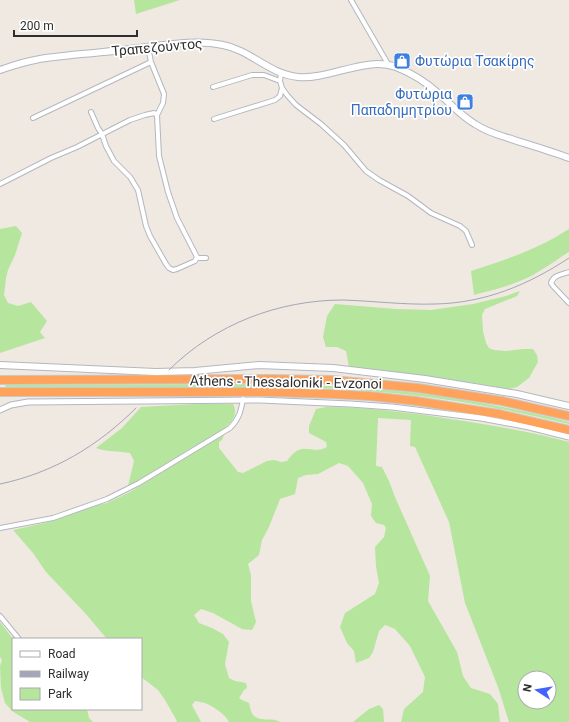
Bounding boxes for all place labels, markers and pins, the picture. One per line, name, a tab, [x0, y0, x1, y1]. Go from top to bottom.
shop icon: Φυτώρια Τσακίρης	[392, 51, 412, 71]
place label: Φυτώρια Τσακίρης	[415, 53, 535, 69]
place label: Φυτώρια Παπαδημητρίου	[351, 86, 452, 118]
shop icon: Φυτώρια Παπαδημητρίου	[455, 92, 475, 112]

